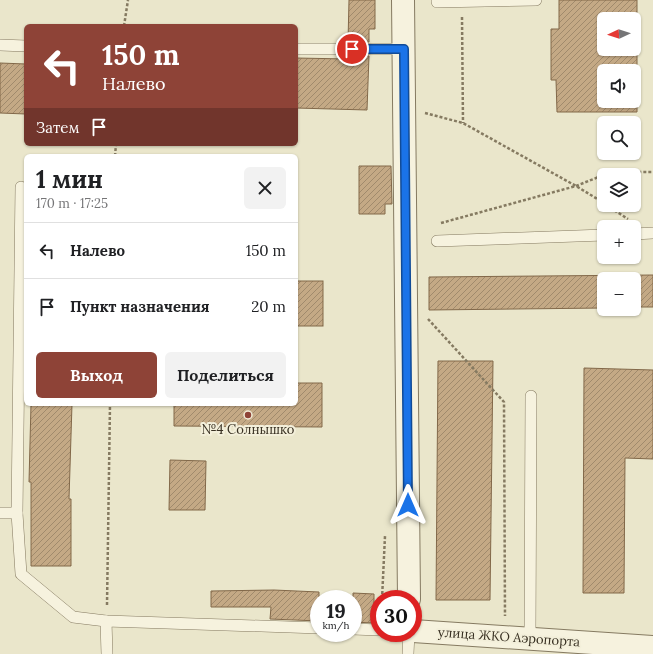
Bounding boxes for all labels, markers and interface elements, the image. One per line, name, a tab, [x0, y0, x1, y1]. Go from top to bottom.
north arrow	[597, 12, 641, 56]
map controls	[597, 12, 641, 316]
pin	[335, 32, 369, 66]
text: 150 m	[102, 37, 179, 73]
icon: arrive	[341, 38, 363, 60]
icon: left	[36, 40, 88, 92]
button: sound	[597, 64, 641, 108]
text: Налево	[102, 72, 166, 95]
icon: arrive	[88, 116, 110, 138]
button: search	[597, 116, 641, 160]
text: Затем	[36, 118, 80, 137]
text: 1 мин	[36, 164, 103, 195]
button: close	[244, 167, 286, 209]
button: layers	[597, 168, 641, 212]
text: 170 m · 17:25	[36, 195, 108, 212]
button: +	[597, 220, 641, 264]
icon: left	[36, 240, 58, 262]
text: Налево	[70, 241, 125, 260]
text: 150 m	[246, 241, 286, 260]
button: −	[597, 272, 641, 316]
icon: arrive	[36, 296, 58, 318]
text: Пункт назначения	[70, 297, 210, 316]
text: 20 m	[251, 297, 286, 316]
button: Выход	[36, 352, 157, 398]
button: Поделиться	[165, 352, 286, 398]
marker: №4 Солнышко	[243, 410, 253, 420]
place label: №4 Солнышко	[202, 421, 295, 438]
position arrow	[387, 484, 429, 526]
speed limit sign: 30	[370, 590, 422, 642]
text: 19	[326, 598, 346, 623]
text: km/h	[322, 619, 350, 632]
street label: улица ЖКО Аэропорта	[437, 624, 581, 650]

